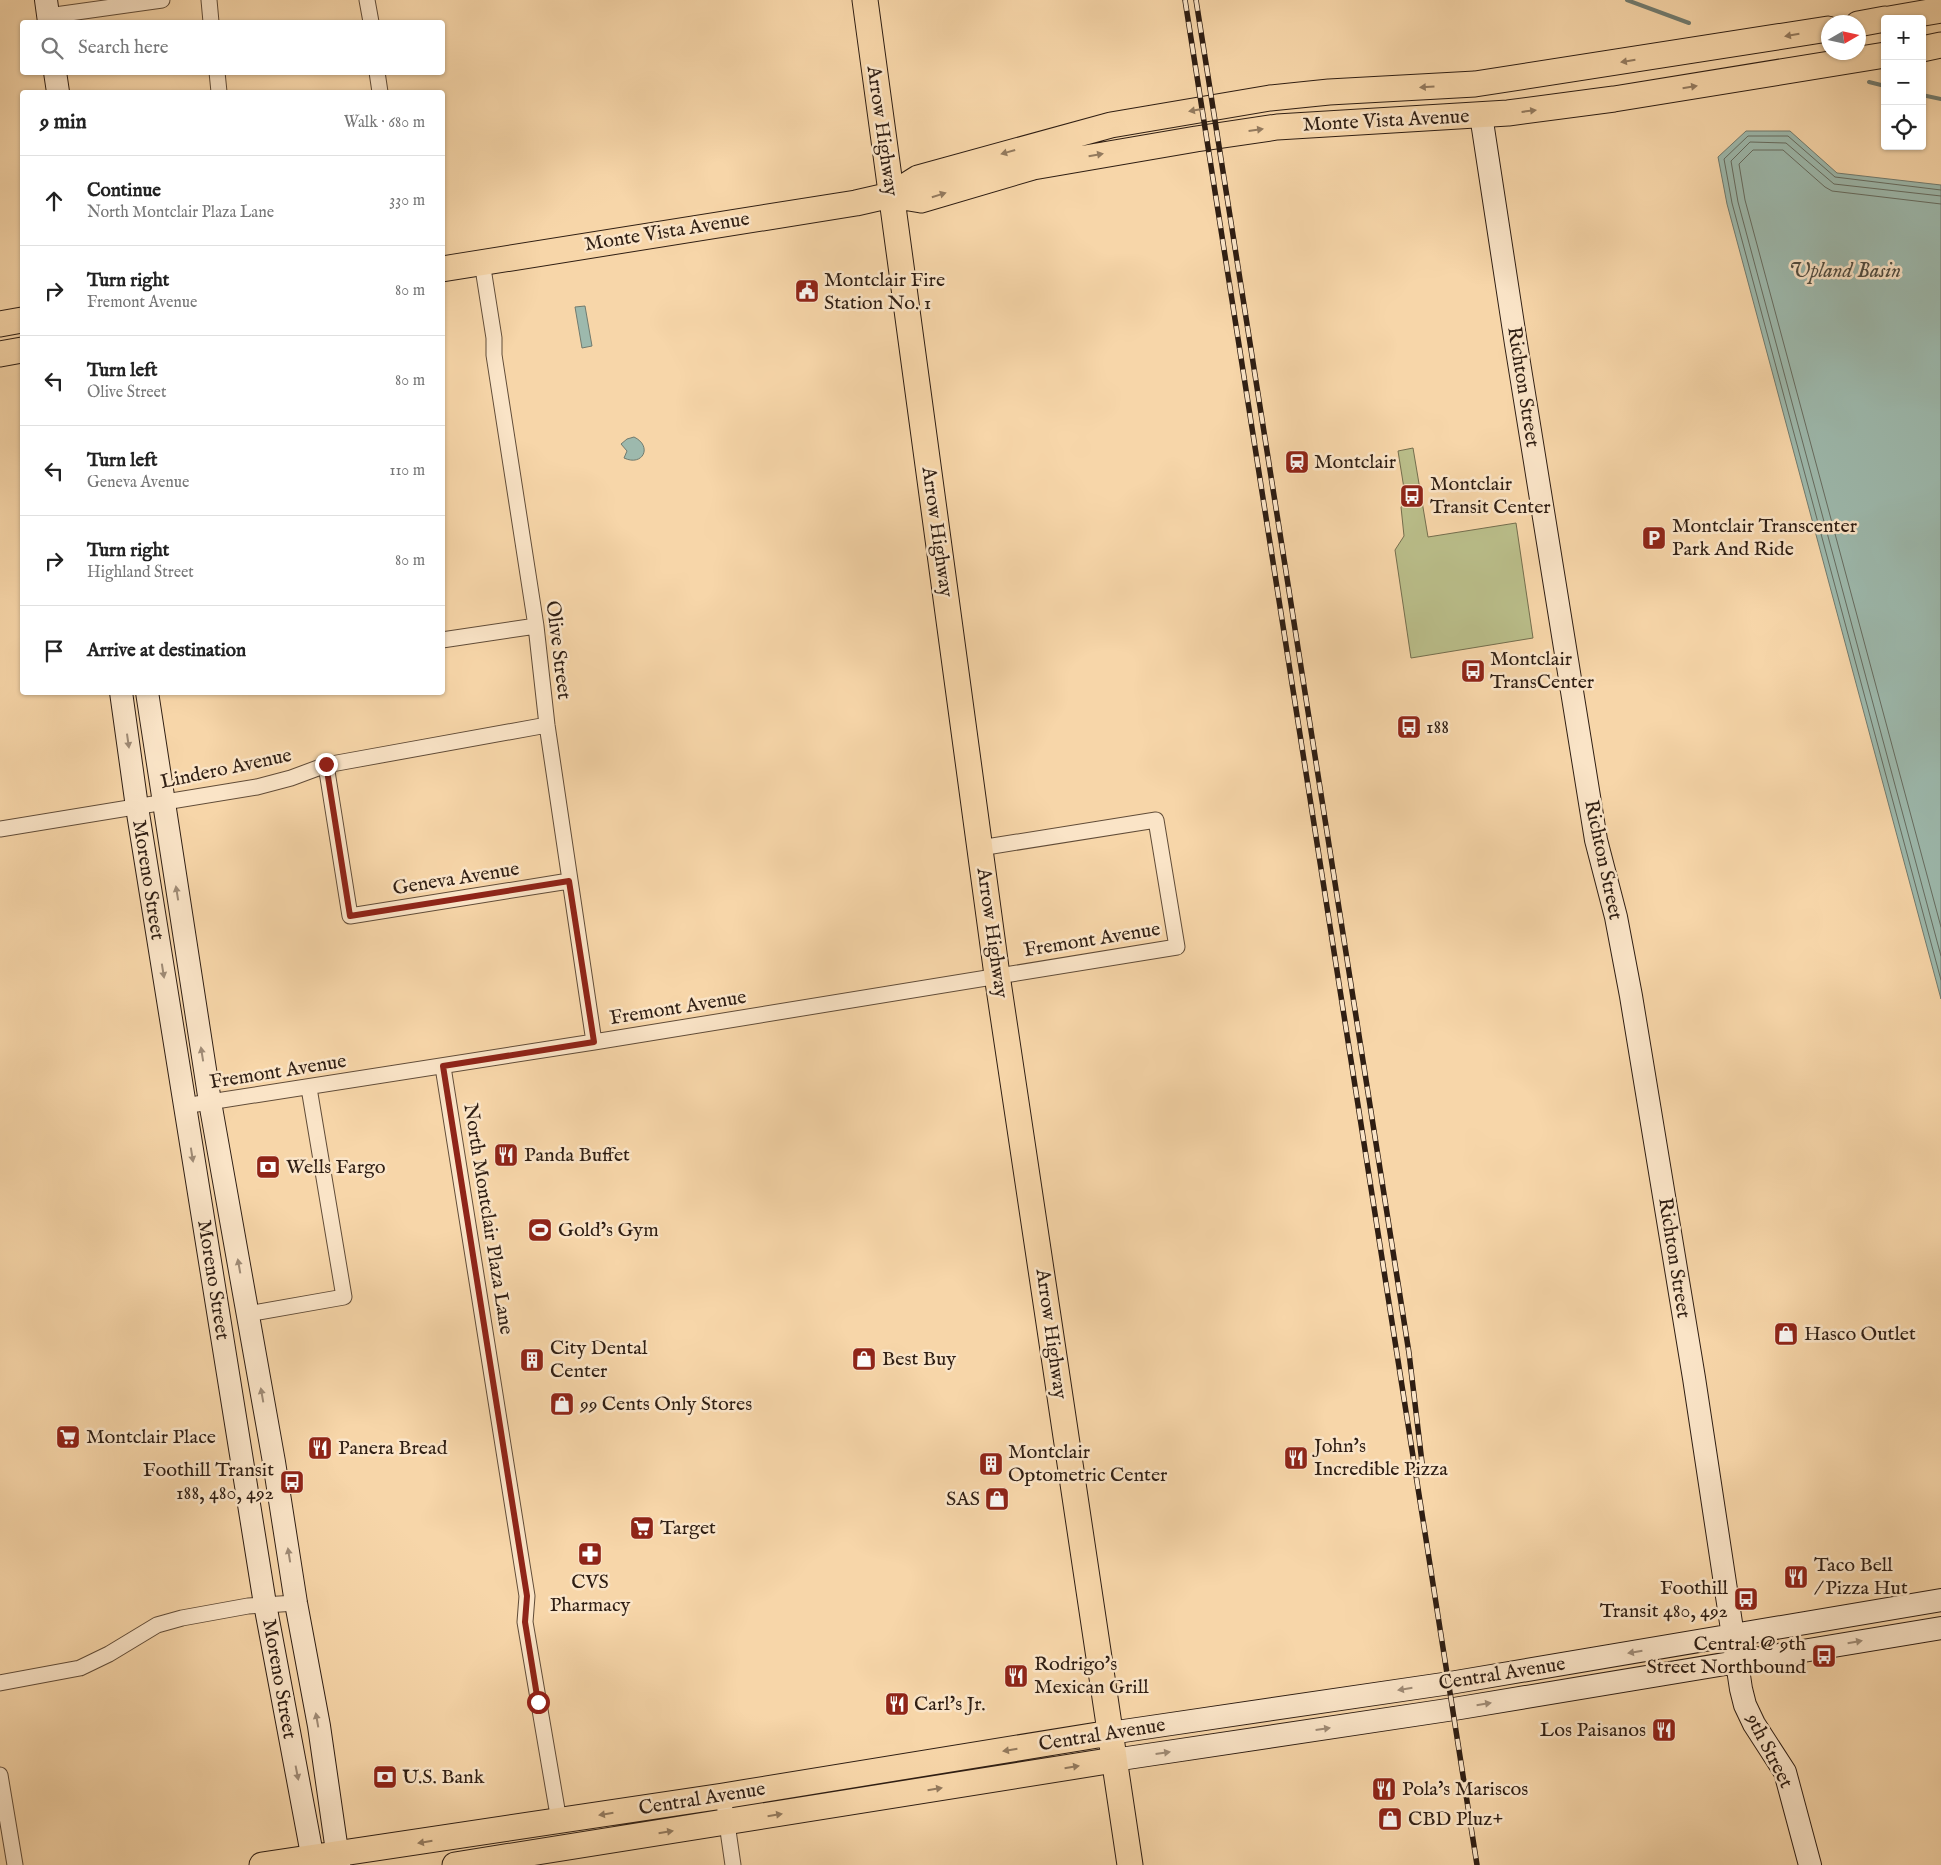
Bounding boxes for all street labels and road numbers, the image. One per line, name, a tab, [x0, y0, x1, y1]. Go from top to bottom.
street label: Arrow Highway	[860, 63, 904, 198]
street label: Monte Vista Avenue	[1302, 104, 1470, 138]
street label: Monte Vista Avenue	[583, 207, 751, 257]
street label: Richton Street	[1501, 325, 1545, 449]
street label: Arrow Highway	[915, 464, 959, 599]
street label: Olive Street	[540, 599, 576, 701]
street label: Lindero Avenue	[158, 743, 294, 795]
street label: Richton Street	[1578, 798, 1628, 922]
street label: Moreno Street	[126, 818, 170, 942]
street label: Geneva Avenue	[391, 857, 521, 901]
street label: Arrow Highway	[970, 865, 1014, 1000]
street label: Fremont Avenue	[1022, 917, 1162, 963]
street label: Fremont Avenue	[608, 985, 748, 1031]
street label: Fremont Avenue	[208, 1049, 348, 1095]
street label: North Montclair Plaza Lane	[457, 1102, 519, 1336]
street label: Richton Street	[1652, 1196, 1696, 1320]
street label: Moreno Street	[191, 1218, 235, 1342]
street label: Arrow Highway	[1029, 1266, 1073, 1401]
street label: Moreno Street	[256, 1617, 302, 1741]
street label: Central Avenue	[1437, 1652, 1567, 1696]
street label: 9th Street	[1739, 1709, 1798, 1793]
street label: Central Avenue	[1037, 1713, 1167, 1757]
street label: Central Avenue	[637, 1777, 767, 1821]

